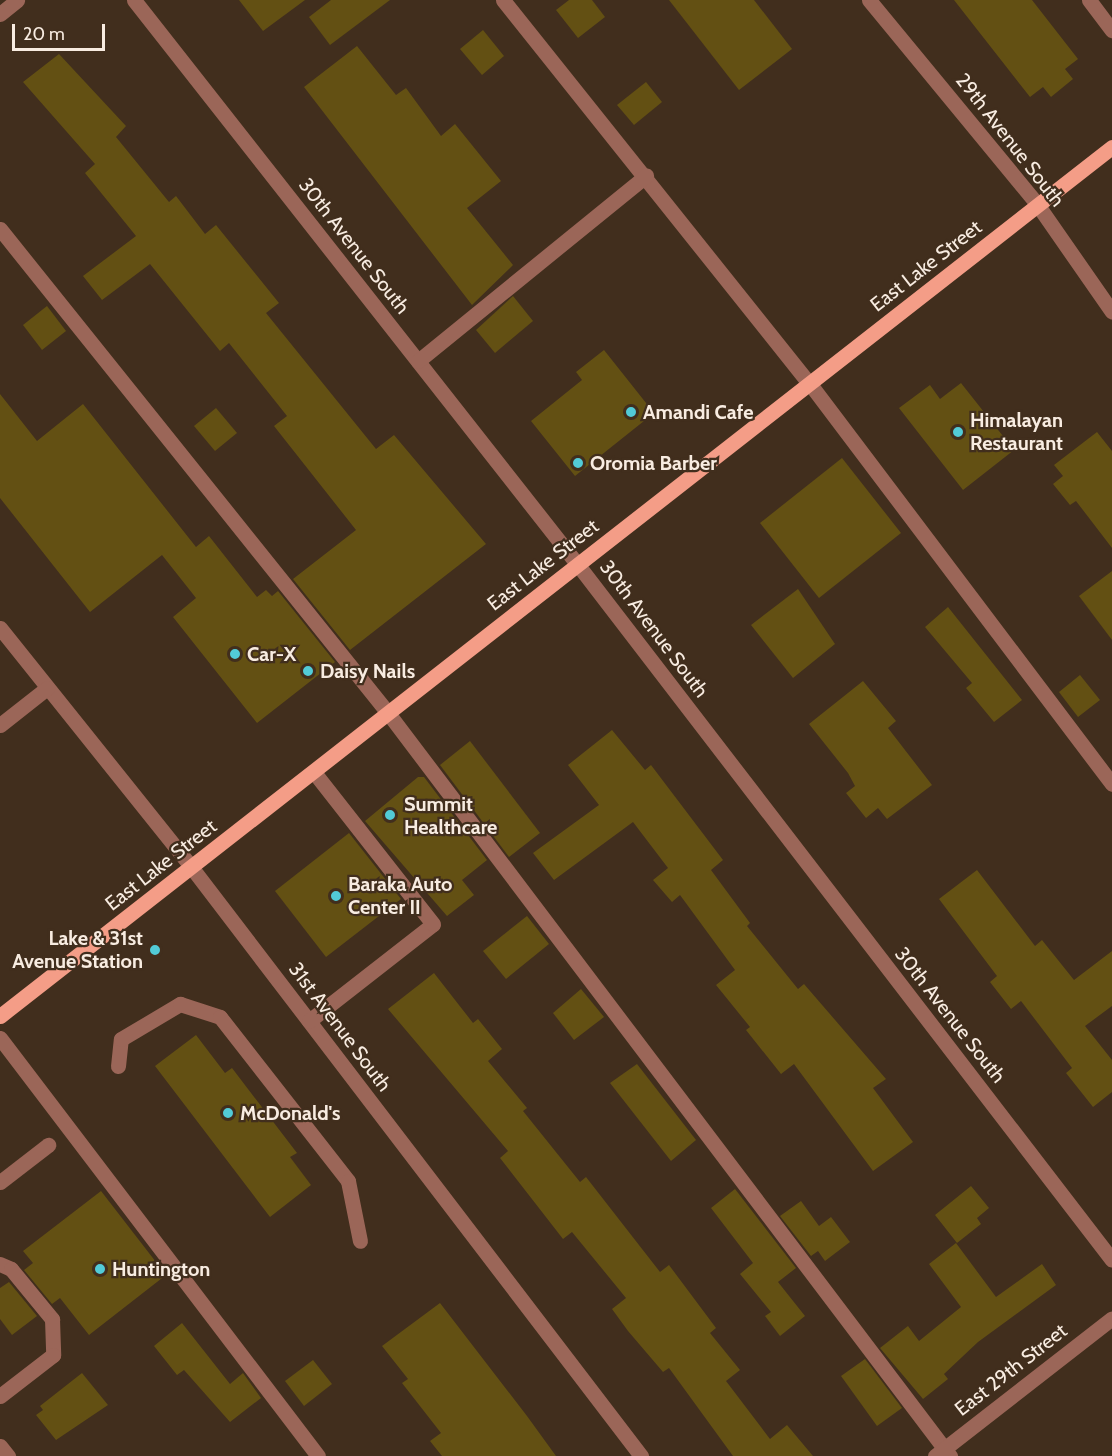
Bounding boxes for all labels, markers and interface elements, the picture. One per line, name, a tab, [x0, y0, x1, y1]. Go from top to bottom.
scale bar	[15, 12, 108, 50]
text: 20 m	[23, 23, 65, 45]
street label: 29th Avenue South	[950, 69, 1070, 211]
street label: 30th Avenue South	[294, 173, 414, 319]
street label: East Lake Street	[866, 215, 986, 317]
place label: Amandi Cafe	[643, 400, 754, 424]
marker: Amandi Cafe	[624, 405, 638, 419]
place label: Himalayan Restaurant	[970, 408, 1063, 455]
marker: Himalayan Restaurant	[951, 425, 965, 439]
place label: Oromia Barber	[590, 451, 717, 475]
marker: Oromia Barber	[571, 456, 585, 470]
street label: East Lake Street	[483, 514, 603, 616]
street label: 30th Avenue South	[595, 556, 713, 702]
place label: Car-X	[247, 642, 296, 666]
marker: Car-X	[228, 647, 242, 661]
place label: Daisy Nails	[320, 659, 415, 683]
marker: Daisy Nails	[301, 664, 315, 678]
place label: Summit Healthcare	[404, 792, 497, 839]
marker: Summit Healthcare	[381, 806, 399, 824]
street label: East Lake Street	[101, 814, 221, 916]
place label: Baraka Auto Center II	[348, 873, 452, 920]
marker: Baraka Auto Center II	[329, 889, 343, 903]
place label: Lake & 31st Avenue Station	[12, 927, 143, 974]
street label: 30th Avenue South	[890, 942, 1010, 1088]
marker: Lake & 31st Avenue Station	[148, 943, 162, 957]
street label: 31st Avenue South	[284, 958, 396, 1096]
place label: McDonald's	[240, 1101, 341, 1125]
marker: McDonald's	[221, 1106, 235, 1120]
place label: Huntington	[112, 1257, 210, 1281]
marker: Huntington	[93, 1262, 107, 1276]
street label: East 29th Street	[950, 1319, 1072, 1421]

